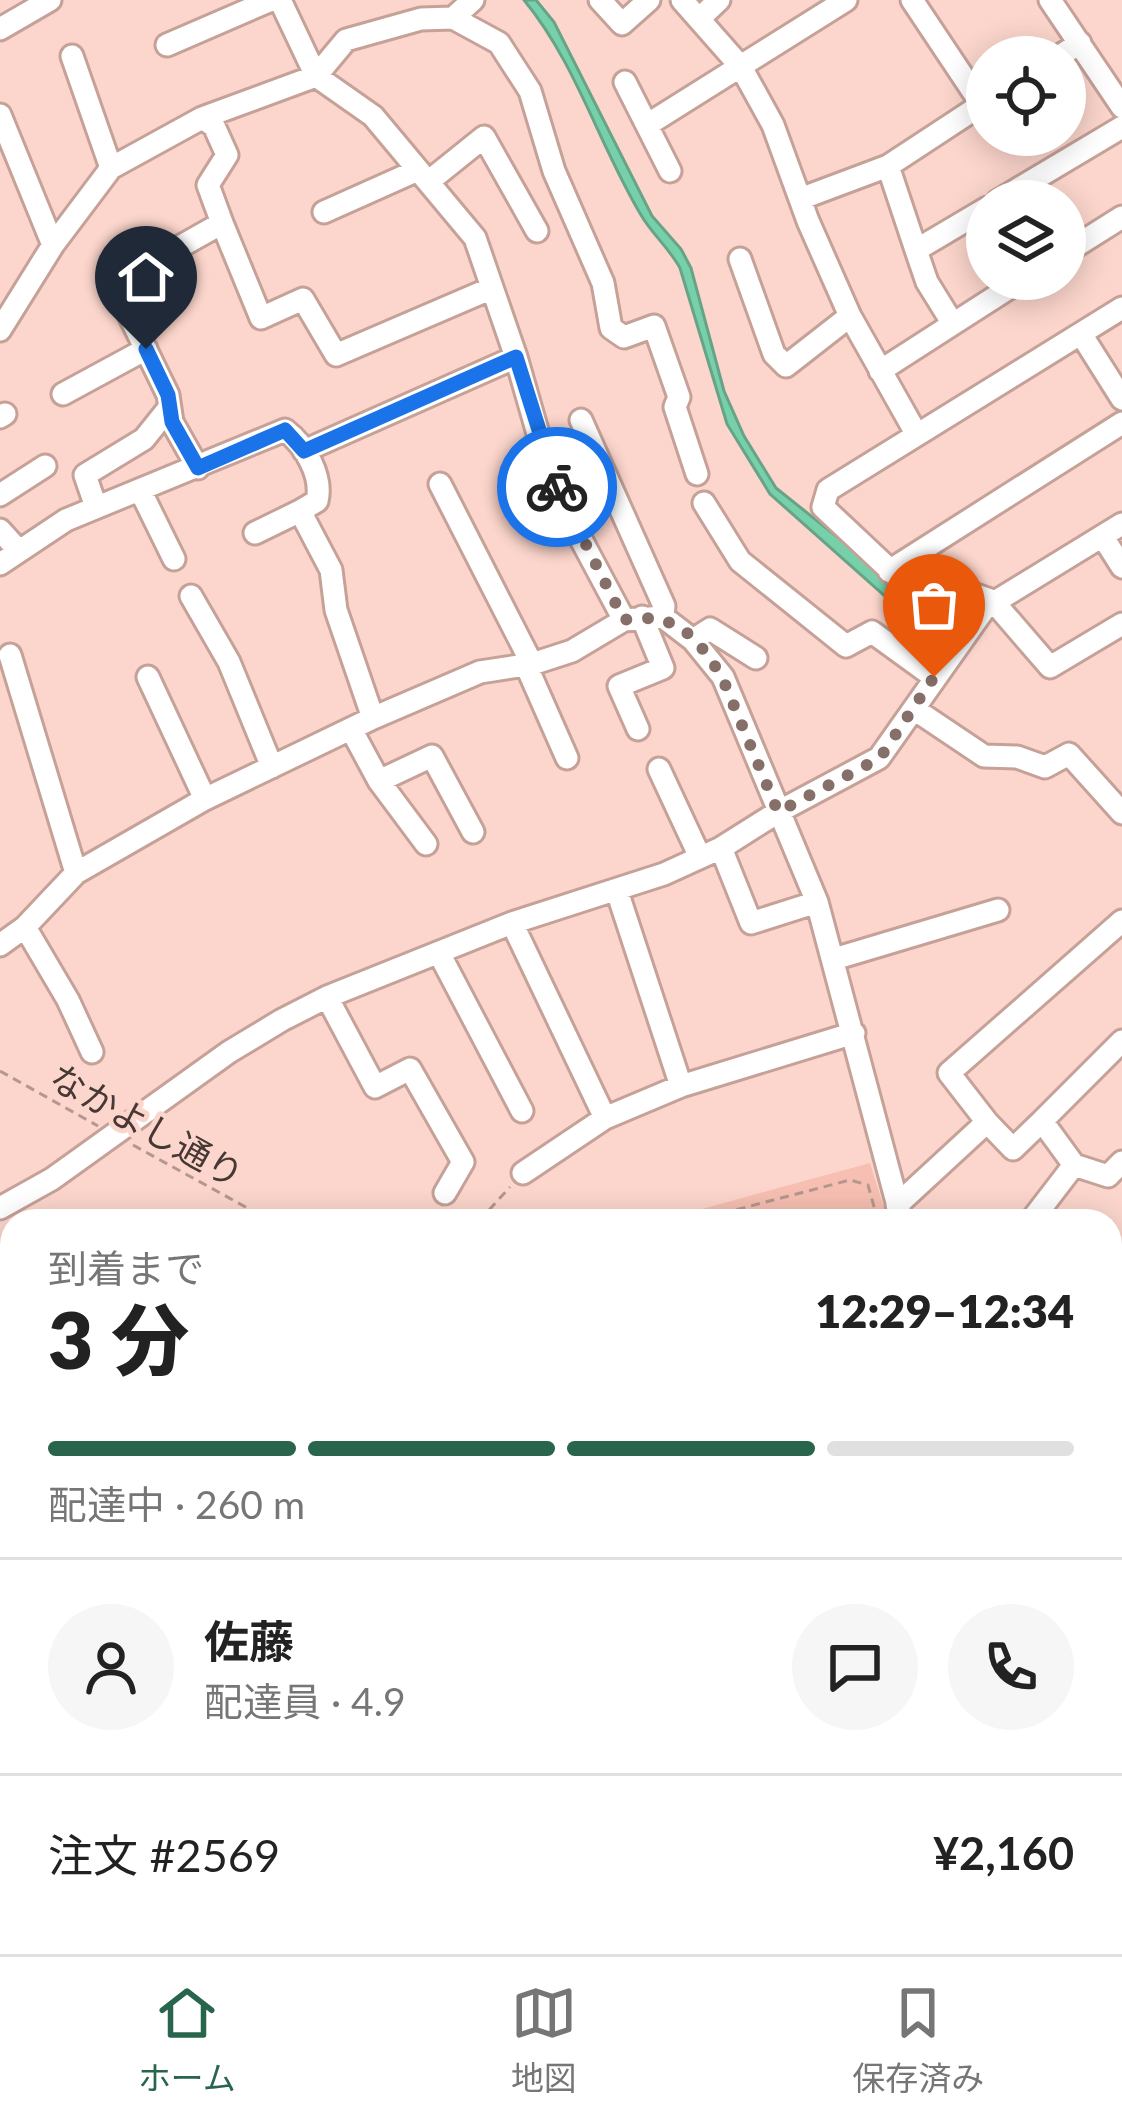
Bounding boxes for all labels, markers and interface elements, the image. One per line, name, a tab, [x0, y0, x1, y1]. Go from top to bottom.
map controls	[966, 36, 1086, 300]
button: locate	[966, 36, 1086, 156]
button: layers	[966, 180, 1086, 300]
pin	[95, 226, 197, 349]
icon: home	[113, 244, 179, 310]
courier	[497, 427, 617, 547]
icon: bike	[524, 454, 590, 520]
pin	[883, 554, 985, 677]
icon: bag	[901, 572, 967, 638]
street label: なかよし通り	[43, 1054, 251, 1196]
text: 到着まで	[48, 1245, 204, 1291]
text: 12:29–12:34	[815, 1284, 1074, 1338]
text: 3 分	[48, 1292, 189, 1386]
text: 配達中 · 260 m	[48, 1481, 305, 1527]
button: person	[48, 1604, 174, 1730]
button: chat	[792, 1604, 918, 1730]
button: phone	[948, 1604, 1074, 1730]
text: 佐藤	[204, 1614, 294, 1668]
text: 配達員 · 4.9	[204, 1678, 406, 1724]
text: ¥2,160	[933, 1826, 1074, 1880]
text: 注文 #2569	[48, 1828, 280, 1882]
tab: ホーム	[138, 1980, 236, 2100]
tab: 地図	[511, 1980, 577, 2100]
tab: 保存済み	[852, 1980, 984, 2100]

